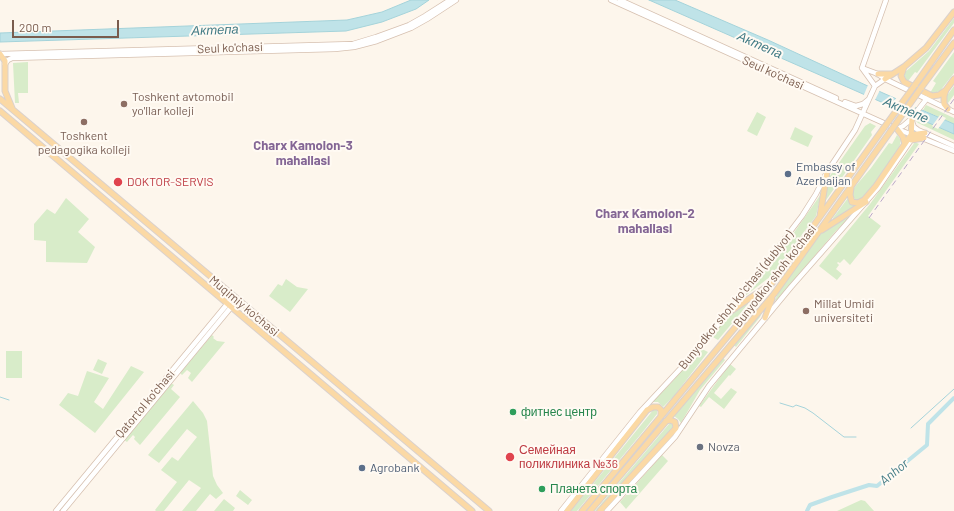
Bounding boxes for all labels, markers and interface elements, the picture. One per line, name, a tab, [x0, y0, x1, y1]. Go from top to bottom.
scale bar	[14, 12, 121, 38]
text: 200 m	[19, 20, 51, 34]
water label: Актепа	[191, 21, 239, 39]
water label: Актепа	[735, 28, 785, 62]
street label: Seul ko'chasi	[197, 40, 263, 56]
street label: Seul ko'chasi	[740, 53, 806, 93]
place label: Toshkent avtomobil yo'llar kolleji	[132, 90, 233, 118]
water label: Актепе	[881, 94, 931, 126]
marker: Toshkent avtomobil yo'llar kolleji	[119, 99, 129, 109]
marker: Toshkent pedagogika kolleji	[79, 117, 89, 127]
place label: Toshkent pedagogika kolleji	[38, 129, 130, 157]
district label: Charx Kamolon-3 mahallasi	[253, 138, 353, 169]
place label: Embassy of Azerbaijan	[796, 160, 856, 188]
marker: Embassy of Azerbaijan	[783, 169, 793, 179]
place label: DOKTOR-SERVIS	[127, 175, 214, 189]
marker: DOKTOR-SERVIS	[112, 176, 124, 188]
district label: Charx Kamolon-2 mahallasi	[595, 206, 695, 237]
street label: Bunyodkor shoh ko'chasi	[731, 222, 819, 330]
street label: Bunyodkor shoh koʻchasi (dublyor)	[676, 228, 796, 372]
street label: Muqimiy ko'chasi	[206, 273, 282, 339]
place label: Millat Umidi universiteti	[814, 297, 874, 325]
marker: Millat Umidi universiteti	[801, 306, 811, 316]
street label: Qatortol ko'chasi	[112, 367, 178, 441]
place label: фитнес центр	[521, 405, 597, 419]
marker: фитнес центр	[508, 407, 518, 417]
place label: Novza	[708, 440, 740, 454]
marker: Novza	[695, 442, 705, 452]
place label: Семейная поликлиника №36	[519, 443, 618, 471]
marker: Семейная поликлиника №36	[504, 451, 516, 463]
water label: Anhor	[876, 456, 912, 488]
place label: Agrobank	[370, 461, 419, 475]
marker: Agrobank	[357, 463, 367, 473]
place label: Планета спорта	[550, 482, 637, 496]
marker: Планета спорта	[537, 484, 547, 494]

